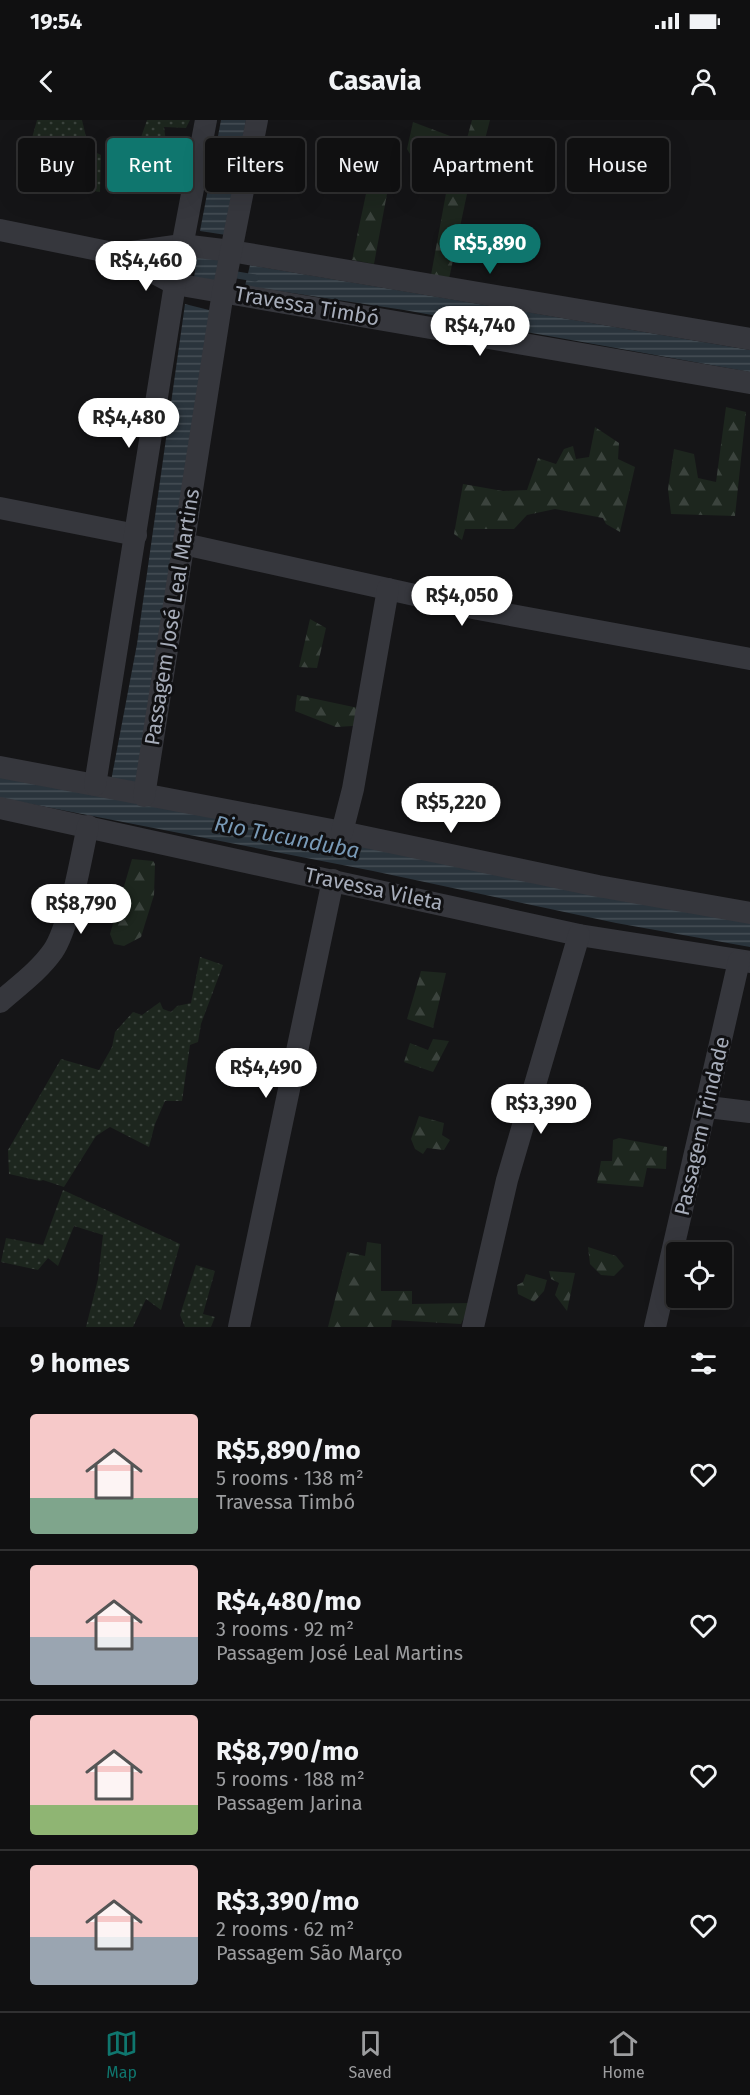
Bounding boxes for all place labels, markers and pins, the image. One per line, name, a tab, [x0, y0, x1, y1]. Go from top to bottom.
pin: R$5,890	[435, 224, 545, 275]
pin: R$4,460	[91, 241, 201, 292]
pin: R$4,740	[425, 306, 535, 357]
pin: R$4,480	[74, 398, 184, 449]
pin: R$4,050	[407, 576, 517, 627]
pin: R$5,220	[396, 783, 506, 834]
pin: R$8,790	[26, 884, 136, 935]
pin: R$4,490	[211, 1048, 321, 1099]
pin: R$3,390	[486, 1084, 596, 1135]

